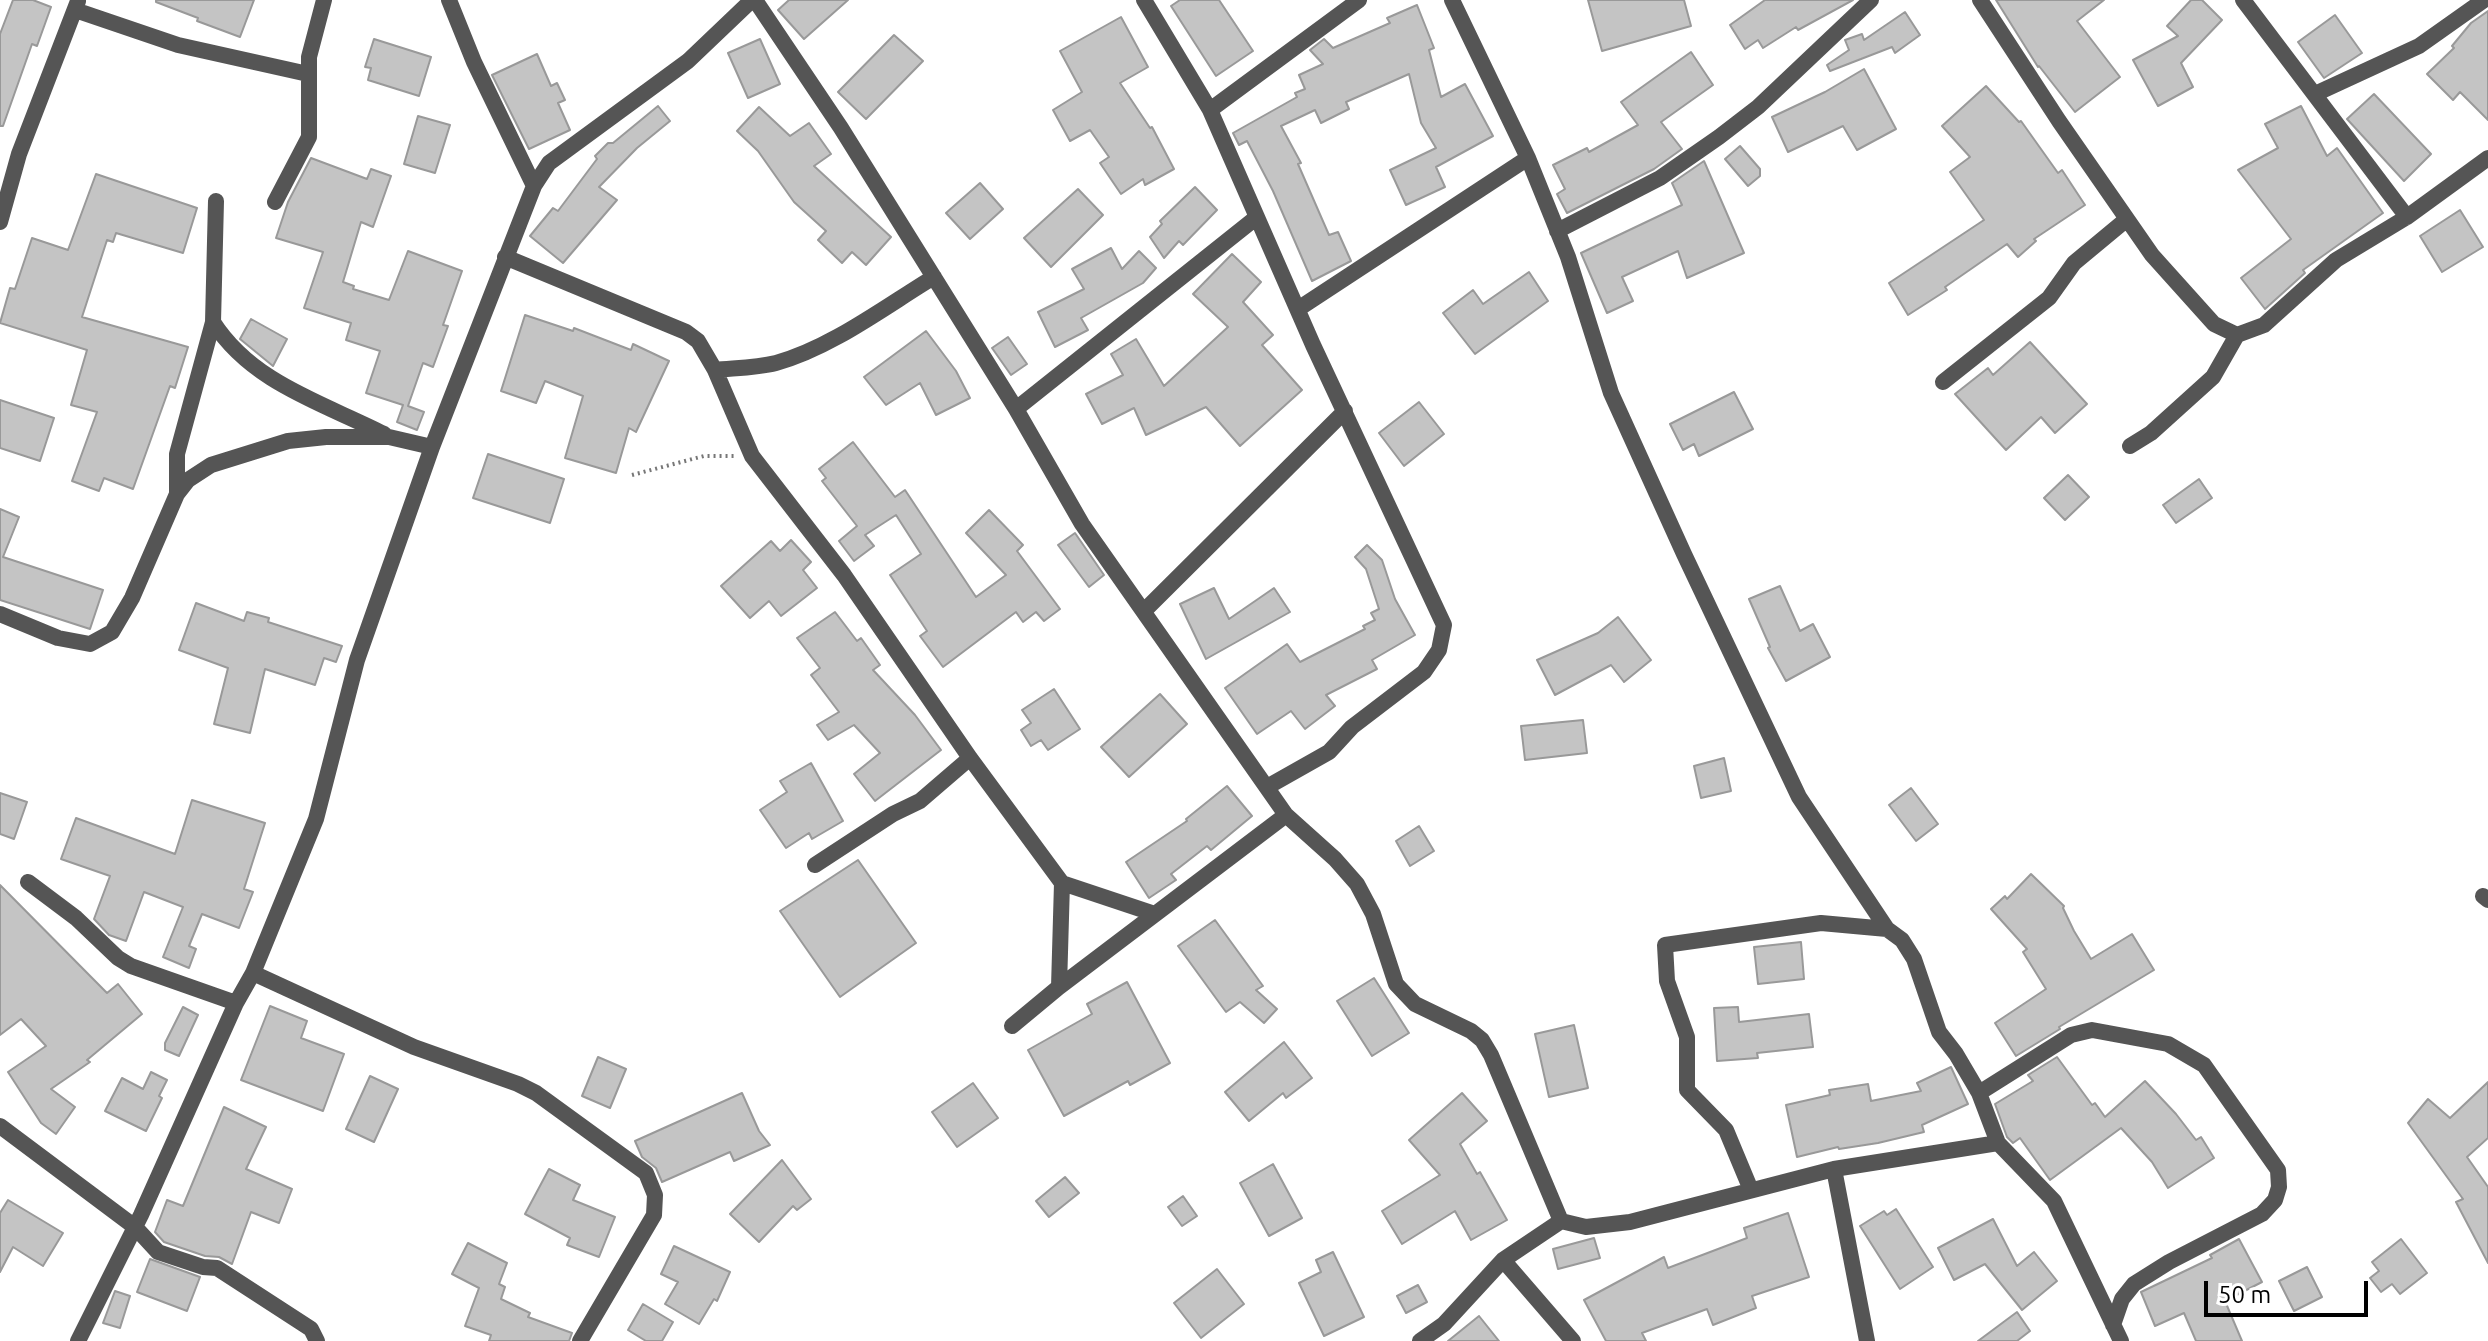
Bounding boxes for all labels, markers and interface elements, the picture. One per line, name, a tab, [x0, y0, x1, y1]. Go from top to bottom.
scale bar	[2208, 1265, 2372, 1315]
text: 50 m	[2218, 1281, 2271, 1308]

